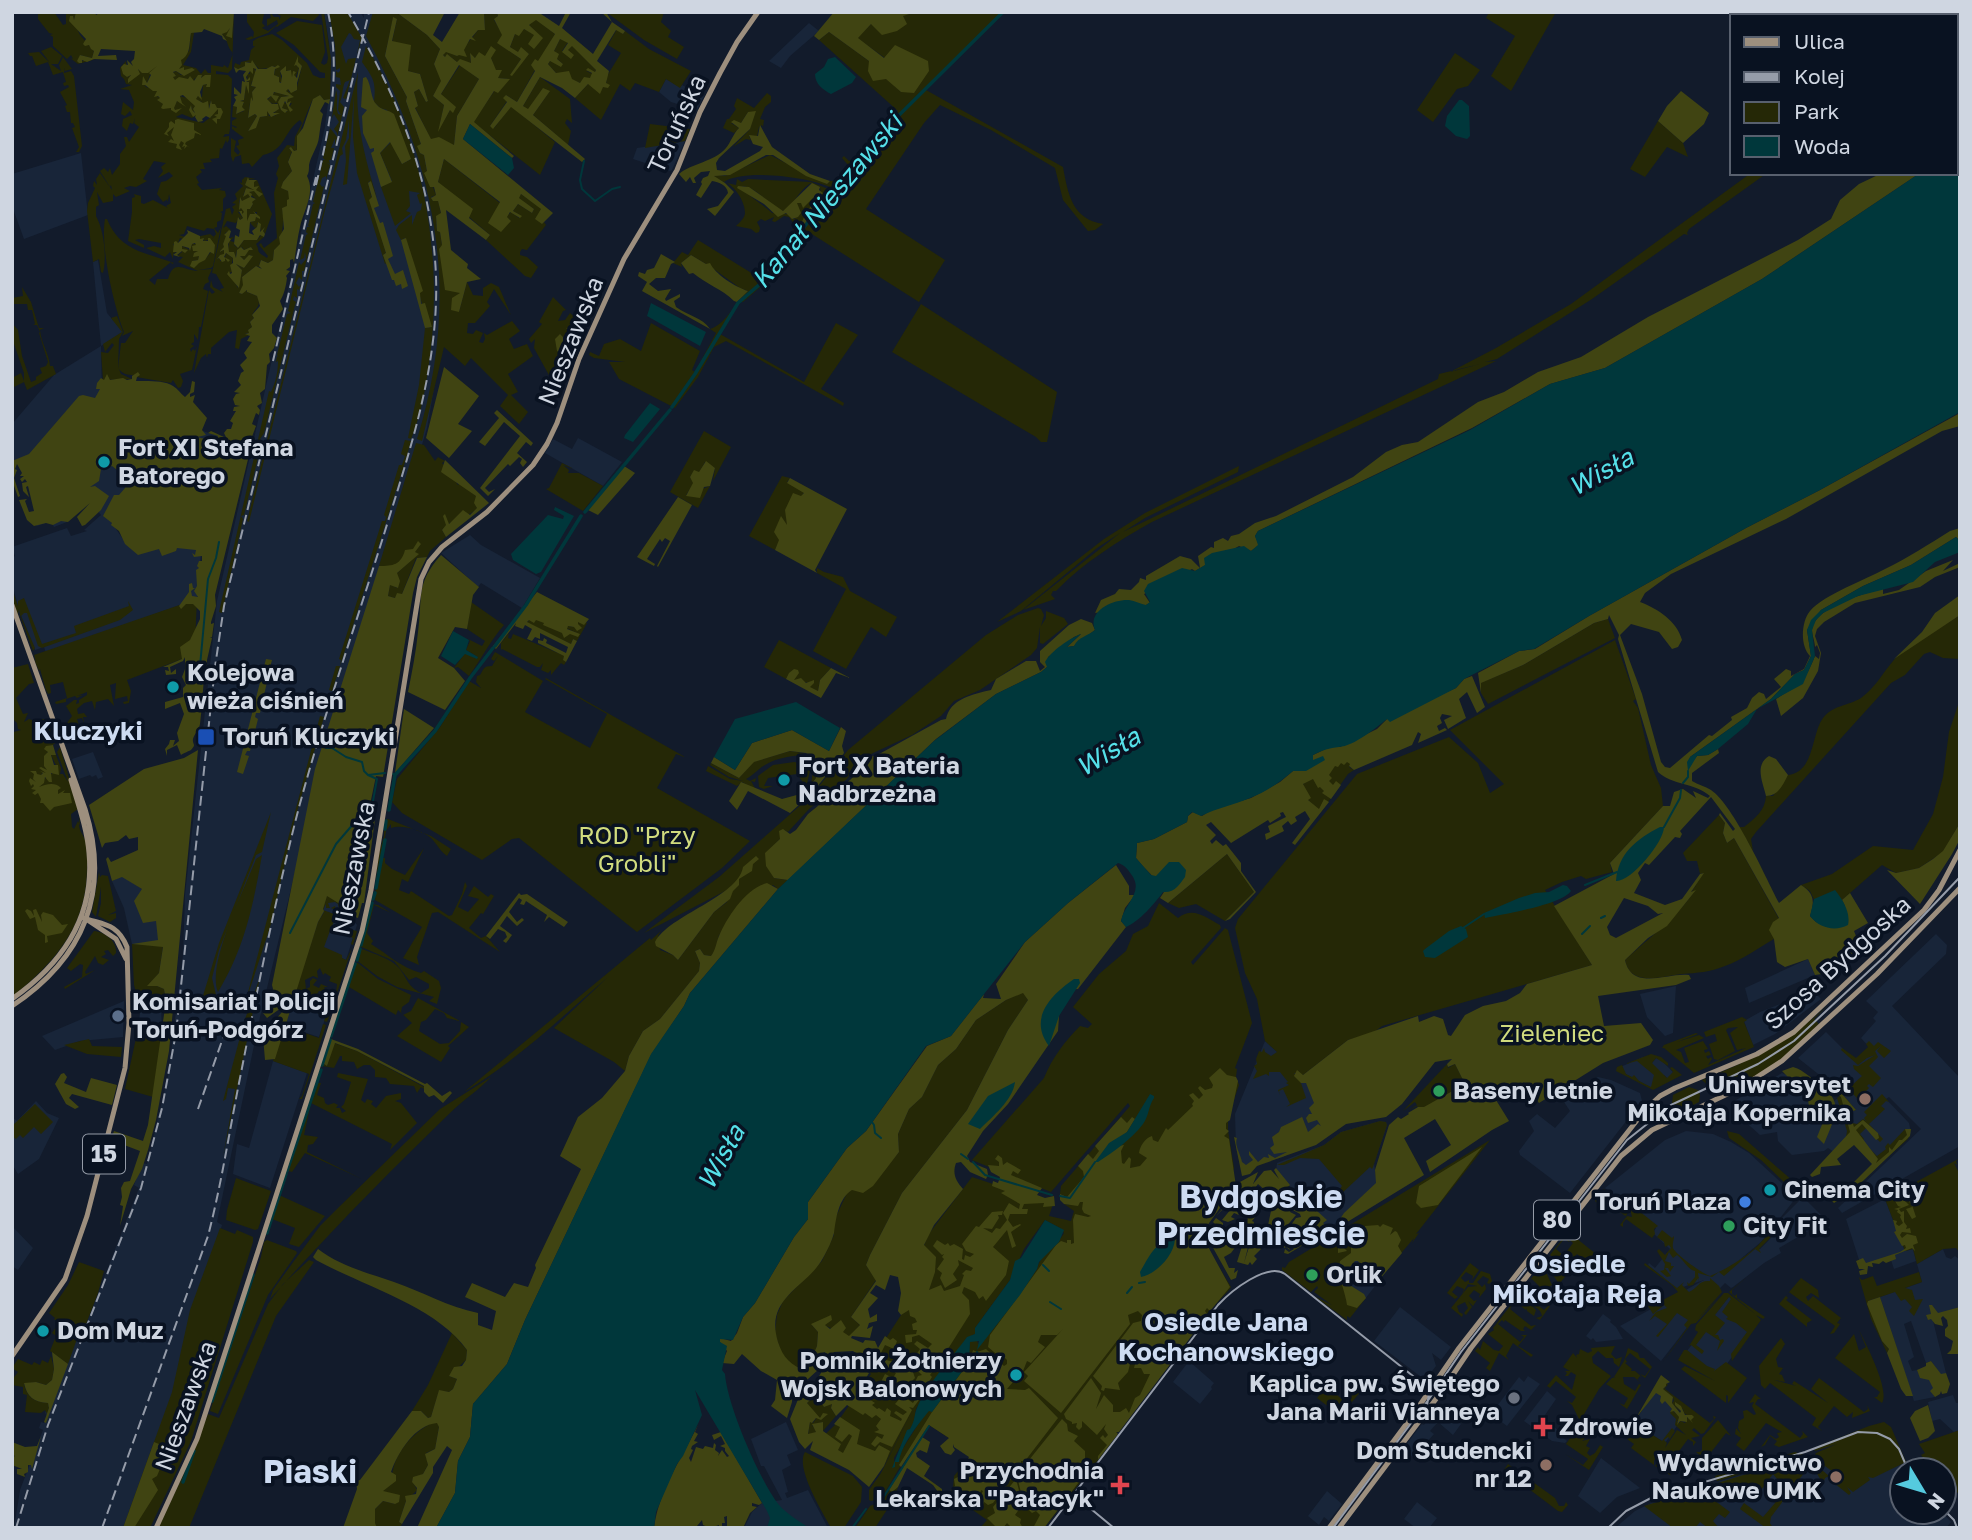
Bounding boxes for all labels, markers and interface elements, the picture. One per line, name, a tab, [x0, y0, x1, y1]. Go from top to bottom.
legend	[1730, 14, 1958, 175]
text: Ulica	[1794, 28, 1845, 54]
text: Kolej	[1794, 63, 1845, 89]
street label: Toruńska	[640, 69, 711, 177]
text: Park	[1794, 98, 1840, 124]
water label: Kanał Nieszawski	[745, 105, 911, 294]
text: Woda	[1794, 133, 1851, 159]
street label: Nieszawska	[531, 272, 609, 409]
place label: Fort XI Stefana Batorego	[118, 432, 294, 489]
water label: Wisła	[1563, 441, 1640, 502]
marker: Fort XI Stefana Batorego	[96, 454, 112, 470]
place label: Kolejowa wieża ciśnień	[187, 657, 343, 714]
marker: Kolejowa wieża ciśnień	[165, 679, 181, 695]
district label: Kluczyki	[33, 715, 143, 746]
water label: Wisła	[1070, 720, 1147, 783]
place label: Toruń Kluczyki	[222, 721, 395, 750]
marker: Toruń Kluczyki	[196, 727, 216, 747]
place label: Fort X Bateria Nadbrzeżna	[798, 750, 960, 807]
marker: Fort X Bateria Nadbrzeżna	[776, 772, 792, 788]
street label: Nieszawska	[325, 798, 380, 937]
park label: ROD "Przy Grobli"	[578, 820, 696, 877]
street label: Szosa Bydgoska	[1758, 889, 1916, 1035]
place label: Komisariat Policji Toruń-Podgórz	[132, 986, 336, 1043]
marker: Komisariat Policji Toruń-Podgórz	[110, 1008, 126, 1024]
park label: Zieleniec	[1500, 1018, 1604, 1047]
place label: Uniwersytet Mikołaja Kopernika	[1627, 1069, 1851, 1126]
place label: Baseny letnie	[1453, 1075, 1613, 1104]
marker: Baseny letnie	[1431, 1083, 1447, 1099]
marker: Uniwersytet Mikołaja Kopernika	[1857, 1091, 1873, 1107]
water label: Wisła	[690, 1118, 752, 1195]
road number: 15	[83, 1134, 125, 1174]
place label: Cinema City	[1784, 1174, 1926, 1203]
district label: Bydgoskie Przedmieście	[1157, 1177, 1365, 1252]
marker: Cinema City	[1762, 1182, 1778, 1198]
place label: Toruń Plaza	[1595, 1186, 1731, 1215]
marker: Toruń Plaza	[1737, 1194, 1753, 1210]
road number: 80	[1534, 1200, 1580, 1240]
place label: City Fit	[1743, 1210, 1827, 1239]
marker: City Fit	[1721, 1218, 1737, 1234]
district label: Osiedle Mikołaja Reja	[1492, 1248, 1662, 1309]
place label: Orlik	[1326, 1259, 1382, 1288]
marker: Orlik	[1304, 1267, 1320, 1283]
district label: Osiedle Jana Kochanowskiego	[1118, 1306, 1334, 1367]
place label: Dom Muz	[57, 1315, 163, 1344]
marker: Dom Muz	[35, 1323, 51, 1339]
street label: Nieszawska	[148, 1337, 221, 1474]
place label: Pomnik Żołnierzy Wojsk Balonowych	[780, 1345, 1003, 1402]
marker: Pomnik Żołnierzy Wojsk Balonowych	[1008, 1367, 1024, 1383]
place label: Kaplica pw. Świętego Jana Marii Vianneya	[1249, 1368, 1500, 1425]
marker: Kaplica pw. Świętego Jana Marii Vianneya	[1506, 1390, 1522, 1406]
place label: Zdrowie	[1559, 1411, 1653, 1440]
marker: Zdrowie	[1533, 1417, 1553, 1437]
place label: Dom Studencki nr 12	[1356, 1435, 1532, 1492]
place label: Wydawnictwo Naukowe UMK	[1652, 1447, 1823, 1504]
district label: Piaski	[263, 1452, 357, 1490]
place label: Przychodnia Lekarska "Pałacyk"	[875, 1455, 1104, 1512]
north arrow	[1888, 1456, 1958, 1526]
marker: Dom Studencki nr 12	[1538, 1457, 1554, 1473]
marker: Wydawnictwo Naukowe UMK	[1828, 1469, 1844, 1485]
marker: Przychodnia Lekarska "Pałacyk"	[1110, 1475, 1130, 1495]
text: N	[1923, 1489, 1950, 1515]

